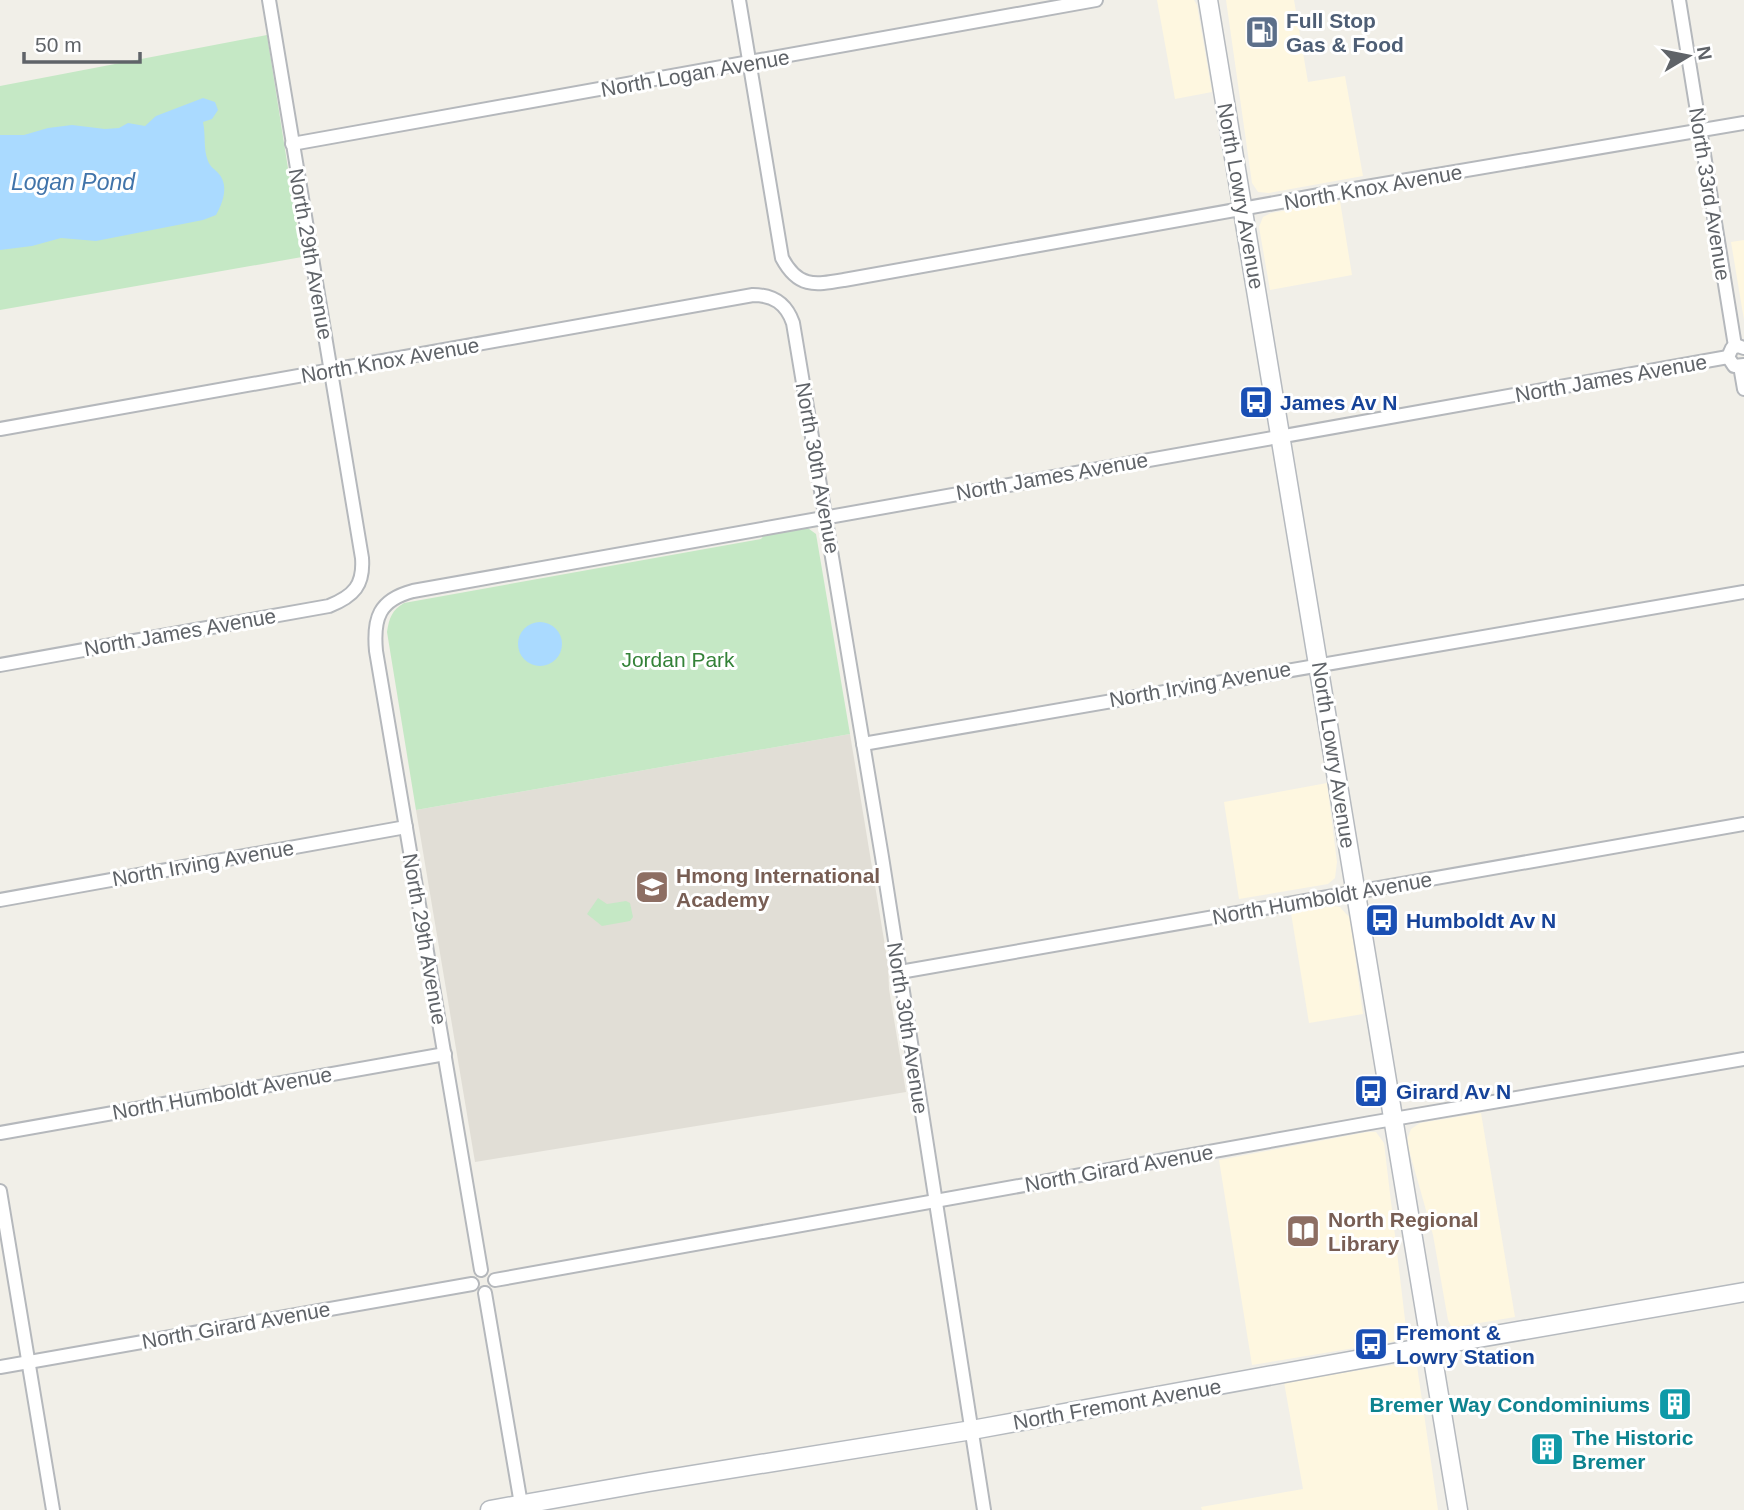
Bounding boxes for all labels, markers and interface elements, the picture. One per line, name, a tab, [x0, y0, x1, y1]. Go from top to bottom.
place label: Full Stop Gas & Food	[1286, 9, 1404, 56]
fuel station icon: Full Stop Gas & Food	[1243, 13, 1281, 51]
scale bar	[24, 21, 140, 65]
north arrow	[1653, 21, 1723, 91]
text: 50 m	[35, 33, 82, 56]
street label: North Logan Avenue	[599, 45, 791, 101]
text: N	[1693, 45, 1716, 62]
street label: North Lowry Avenue	[1213, 101, 1269, 291]
street label: North 33rd Avenue	[1685, 106, 1735, 282]
street label: North Knox Avenue	[1282, 160, 1464, 214]
street label: North 29th Avenue	[285, 167, 337, 341]
water label: Logan Pond	[11, 169, 136, 195]
street label: North Knox Avenue	[299, 333, 481, 387]
street label: North James Avenue	[1513, 350, 1709, 406]
street label: North 30th Avenue	[792, 381, 844, 555]
bus stop icon: James Av N	[1237, 383, 1275, 421]
place label: James Av N	[1280, 391, 1398, 414]
street label: North James Avenue	[954, 448, 1150, 504]
street label: North James Avenue	[82, 604, 278, 660]
park label: Jordan Park	[621, 648, 735, 671]
street label: North Irving Avenue	[1107, 657, 1293, 711]
street label: North Lowry Avenue	[1308, 660, 1360, 850]
street label: North Irving Avenue	[110, 836, 296, 890]
street label: North 29th Avenue	[399, 852, 451, 1026]
place label: Hmong International Academy	[676, 864, 880, 911]
street label: North Humboldt Avenue	[1210, 867, 1434, 929]
school or university icon: Hmong International Academy	[633, 868, 671, 906]
bus stop icon: Humboldt Av N	[1363, 901, 1401, 939]
place label: Humboldt Av N	[1406, 909, 1556, 932]
street label: North 30th Avenue	[883, 940, 933, 1116]
street label: North Humboldt Avenue	[110, 1062, 334, 1124]
bus stop icon: Girard Av N	[1352, 1072, 1390, 1110]
place label: Girard Av N	[1396, 1080, 1511, 1103]
street label: North Girard Avenue	[1023, 1140, 1215, 1196]
place label: North Regional Library	[1328, 1208, 1479, 1255]
library icon: North Regional Library	[1284, 1212, 1322, 1250]
street label: North Girard Avenue	[140, 1297, 332, 1353]
place label: Fremont & Lowry Station	[1396, 1321, 1535, 1368]
bus stop icon: Fremont & Lowry Station	[1352, 1325, 1390, 1363]
street label: North Fremont Avenue	[1011, 1374, 1223, 1434]
building icon: Bremer Way Condominiums	[1656, 1385, 1694, 1423]
place label: Bremer Way Condominiums	[1370, 1393, 1650, 1416]
place label: The Historic Bremer	[1572, 1426, 1694, 1473]
building icon: The Historic Bremer	[1528, 1430, 1566, 1468]

